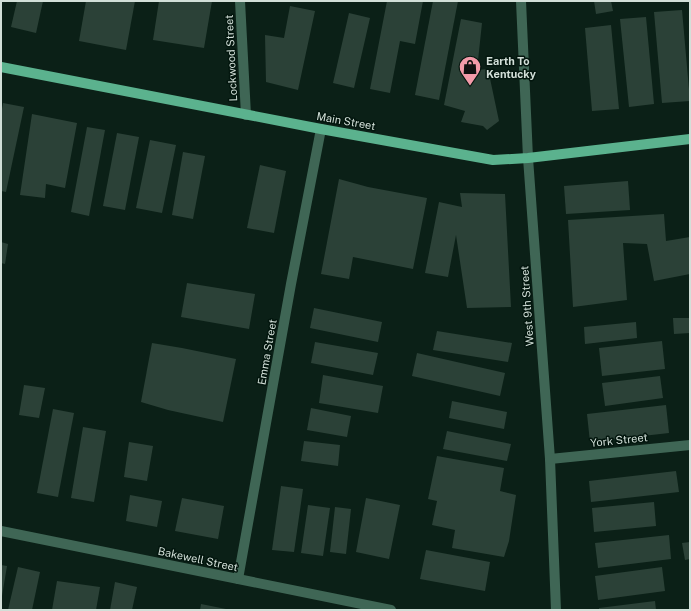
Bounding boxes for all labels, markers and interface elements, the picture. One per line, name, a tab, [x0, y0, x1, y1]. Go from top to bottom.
street label: Lockwood Street	[223, 14, 239, 102]
shop icon: Earth To Kentucky	[457, 54, 483, 87]
place label: Earth To Kentucky	[486, 55, 537, 80]
street label: Main Street	[316, 110, 376, 132]
street label: West 9th Street	[518, 265, 536, 347]
street label: Emma Street	[255, 318, 279, 386]
street label: York Street	[590, 431, 648, 449]
street label: Bakewell Street	[157, 545, 239, 573]

